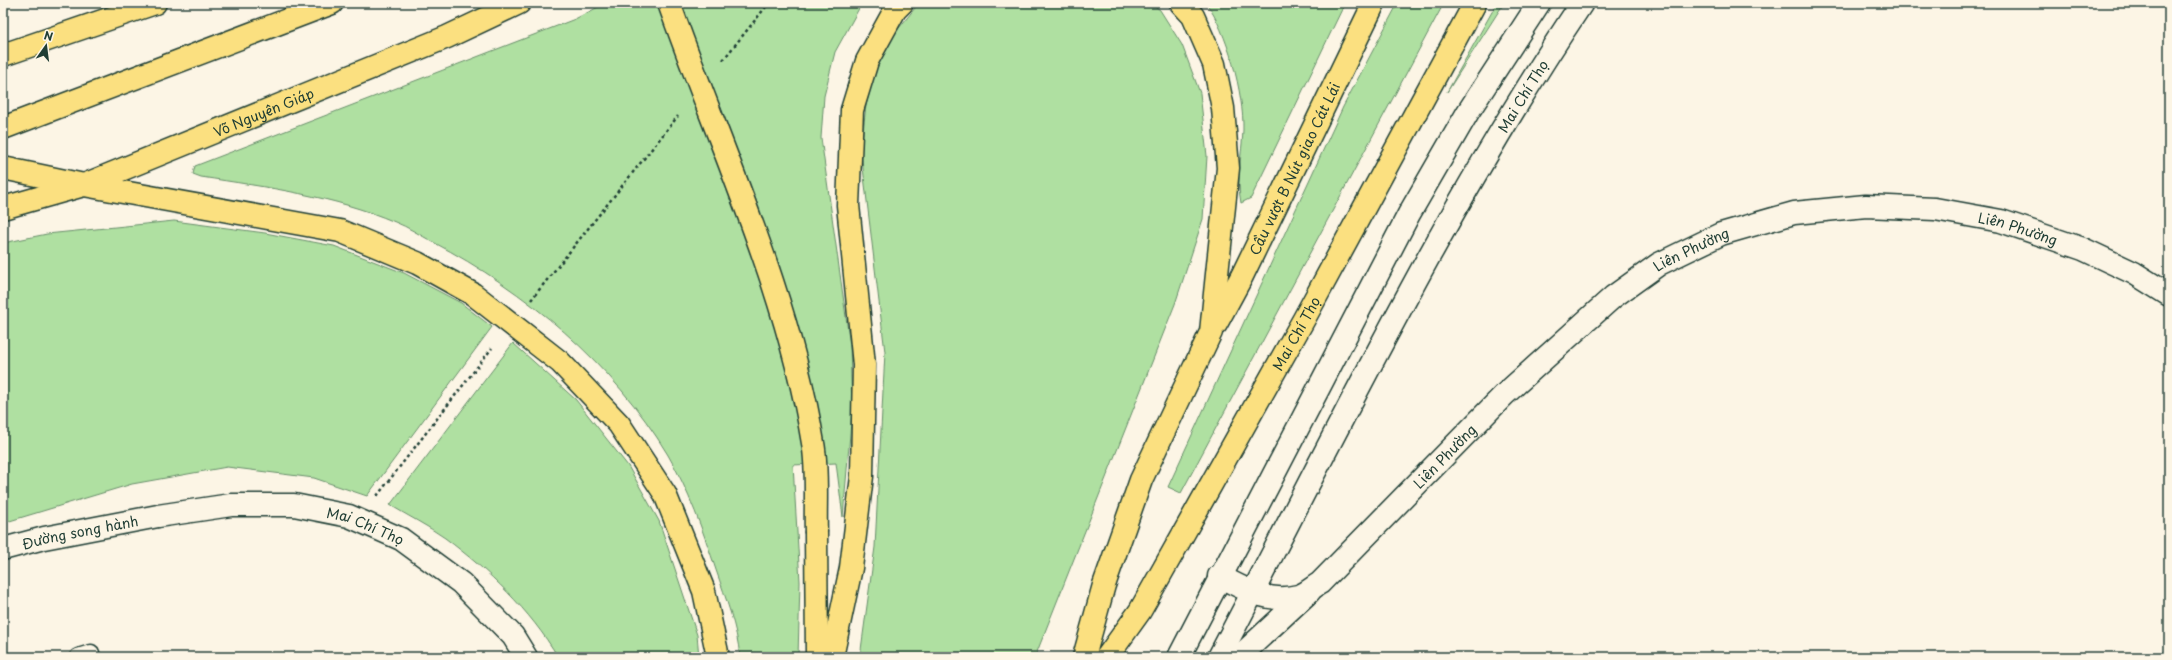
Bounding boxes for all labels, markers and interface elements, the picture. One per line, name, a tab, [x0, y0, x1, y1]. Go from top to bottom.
north arrow	[26, 26, 66, 66]
text: N	[42, 27, 55, 45]
street label: Mai Chí Thọ	[1492, 56, 1553, 136]
street label: Cầu vượt B Nút giao Cát Lái	[1243, 79, 1345, 258]
street label: Võ Nguyên Giáp	[210, 82, 317, 142]
street label: Liên Phường	[1976, 207, 2060, 250]
street label: Liên Phường	[1648, 222, 1731, 276]
street label: Mai Chí Thọ	[1267, 292, 1325, 374]
street label: Liên Phường	[1408, 419, 1481, 493]
street label: Mai Chí Thọ	[325, 501, 408, 550]
street label: Đường song hành	[19, 510, 140, 554]

